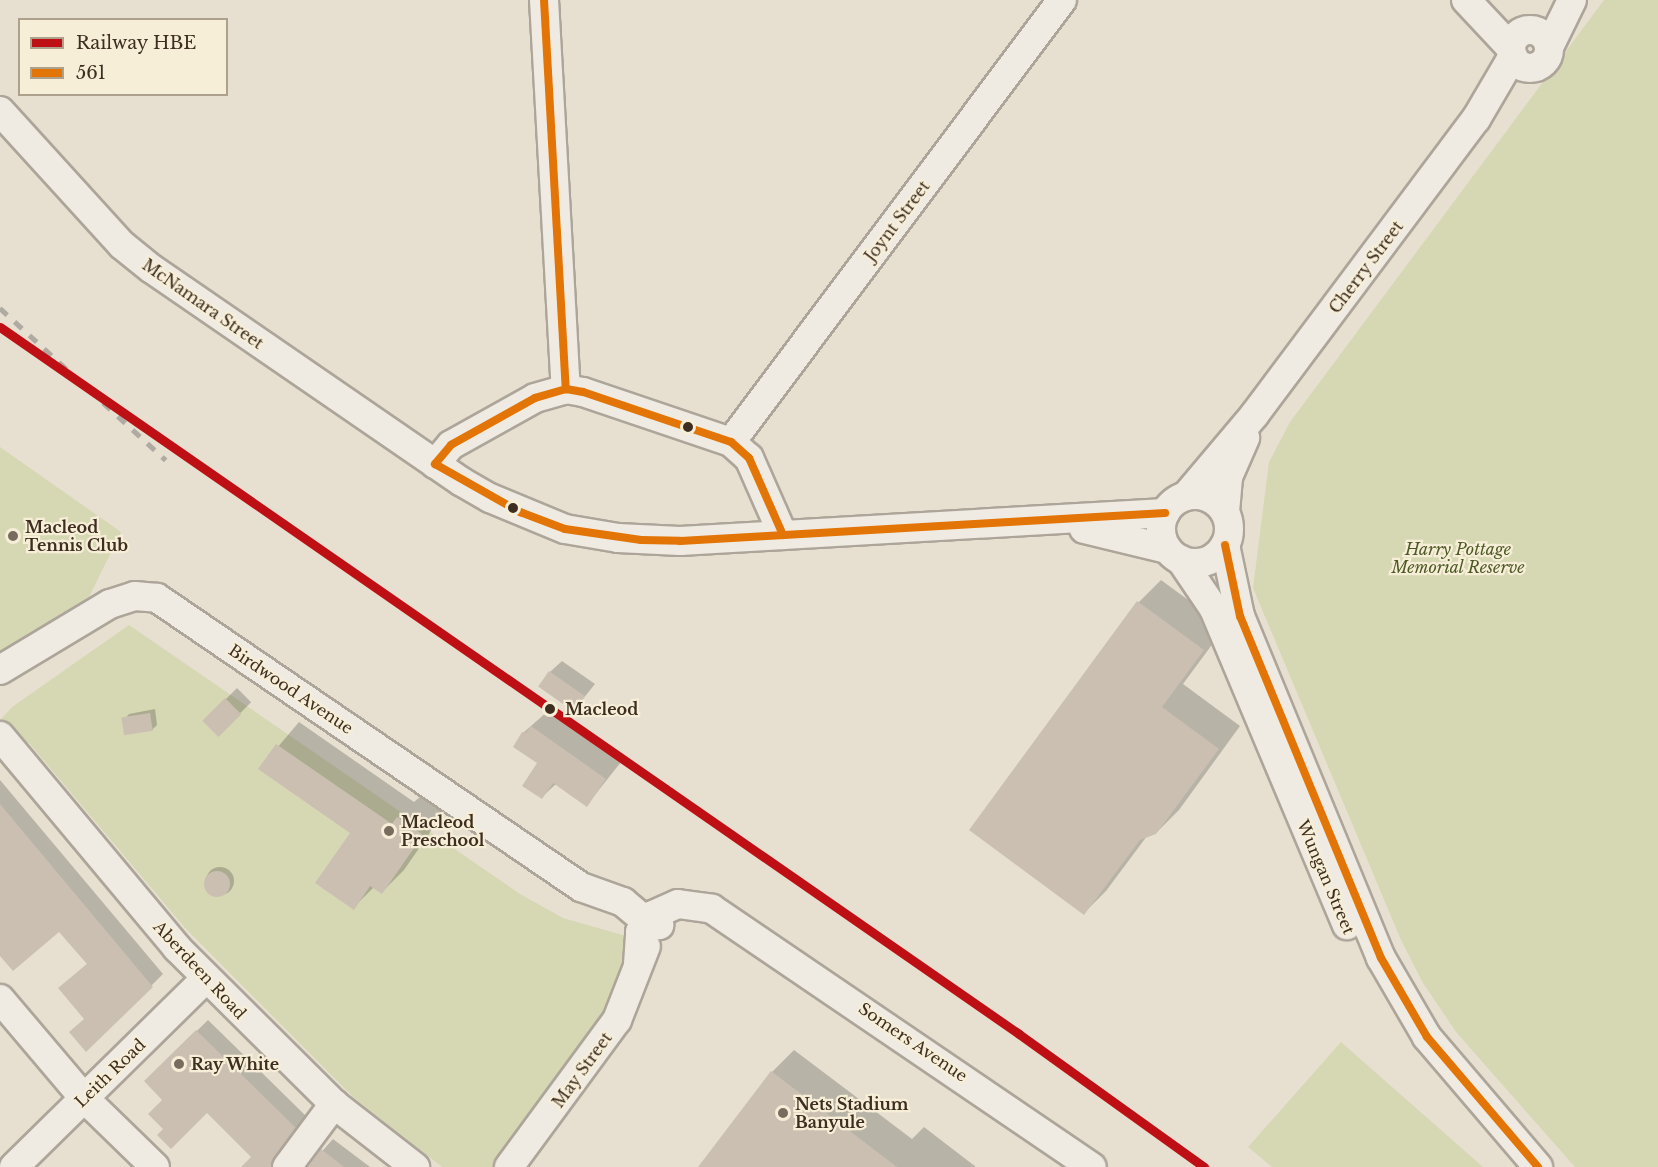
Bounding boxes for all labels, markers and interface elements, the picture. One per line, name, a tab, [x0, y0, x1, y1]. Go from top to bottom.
legend	[18, 18, 228, 96]
text: Railway HBE	[76, 32, 196, 54]
text: 561	[76, 62, 106, 84]
street label: Joynt Street	[860, 177, 934, 265]
street label: Cherry Street	[1325, 217, 1407, 317]
street label: McNamara Street	[139, 255, 267, 353]
unlabelled marker	[682, 421, 694, 433]
unlabelled marker	[507, 502, 519, 514]
place label: Macleod Tennis Club	[25, 517, 128, 555]
marker: Macleod Tennis Club	[6, 529, 20, 543]
park label: Harry Pottage Memorial Reserve	[1391, 539, 1525, 577]
street label: Birdwood Avenue	[225, 640, 357, 738]
marker: Macleod	[540, 699, 560, 719]
place label: Macleod	[565, 699, 638, 719]
place label: Macleod Preschool	[401, 812, 484, 850]
street label: Wungan Street	[1293, 817, 1359, 937]
marker: Macleod Preschool	[382, 824, 396, 838]
street label: Aberdeen Road	[150, 917, 250, 1023]
street label: Somers Avenue	[855, 998, 971, 1086]
street label: May Street	[548, 1028, 616, 1112]
street label: Leith Road	[71, 1035, 149, 1111]
place label: Ray White	[191, 1054, 280, 1074]
marker: Ray White	[172, 1057, 186, 1071]
place label: Nets Stadium Banyule	[795, 1094, 909, 1132]
marker: Nets Stadium Banyule	[776, 1106, 790, 1120]

